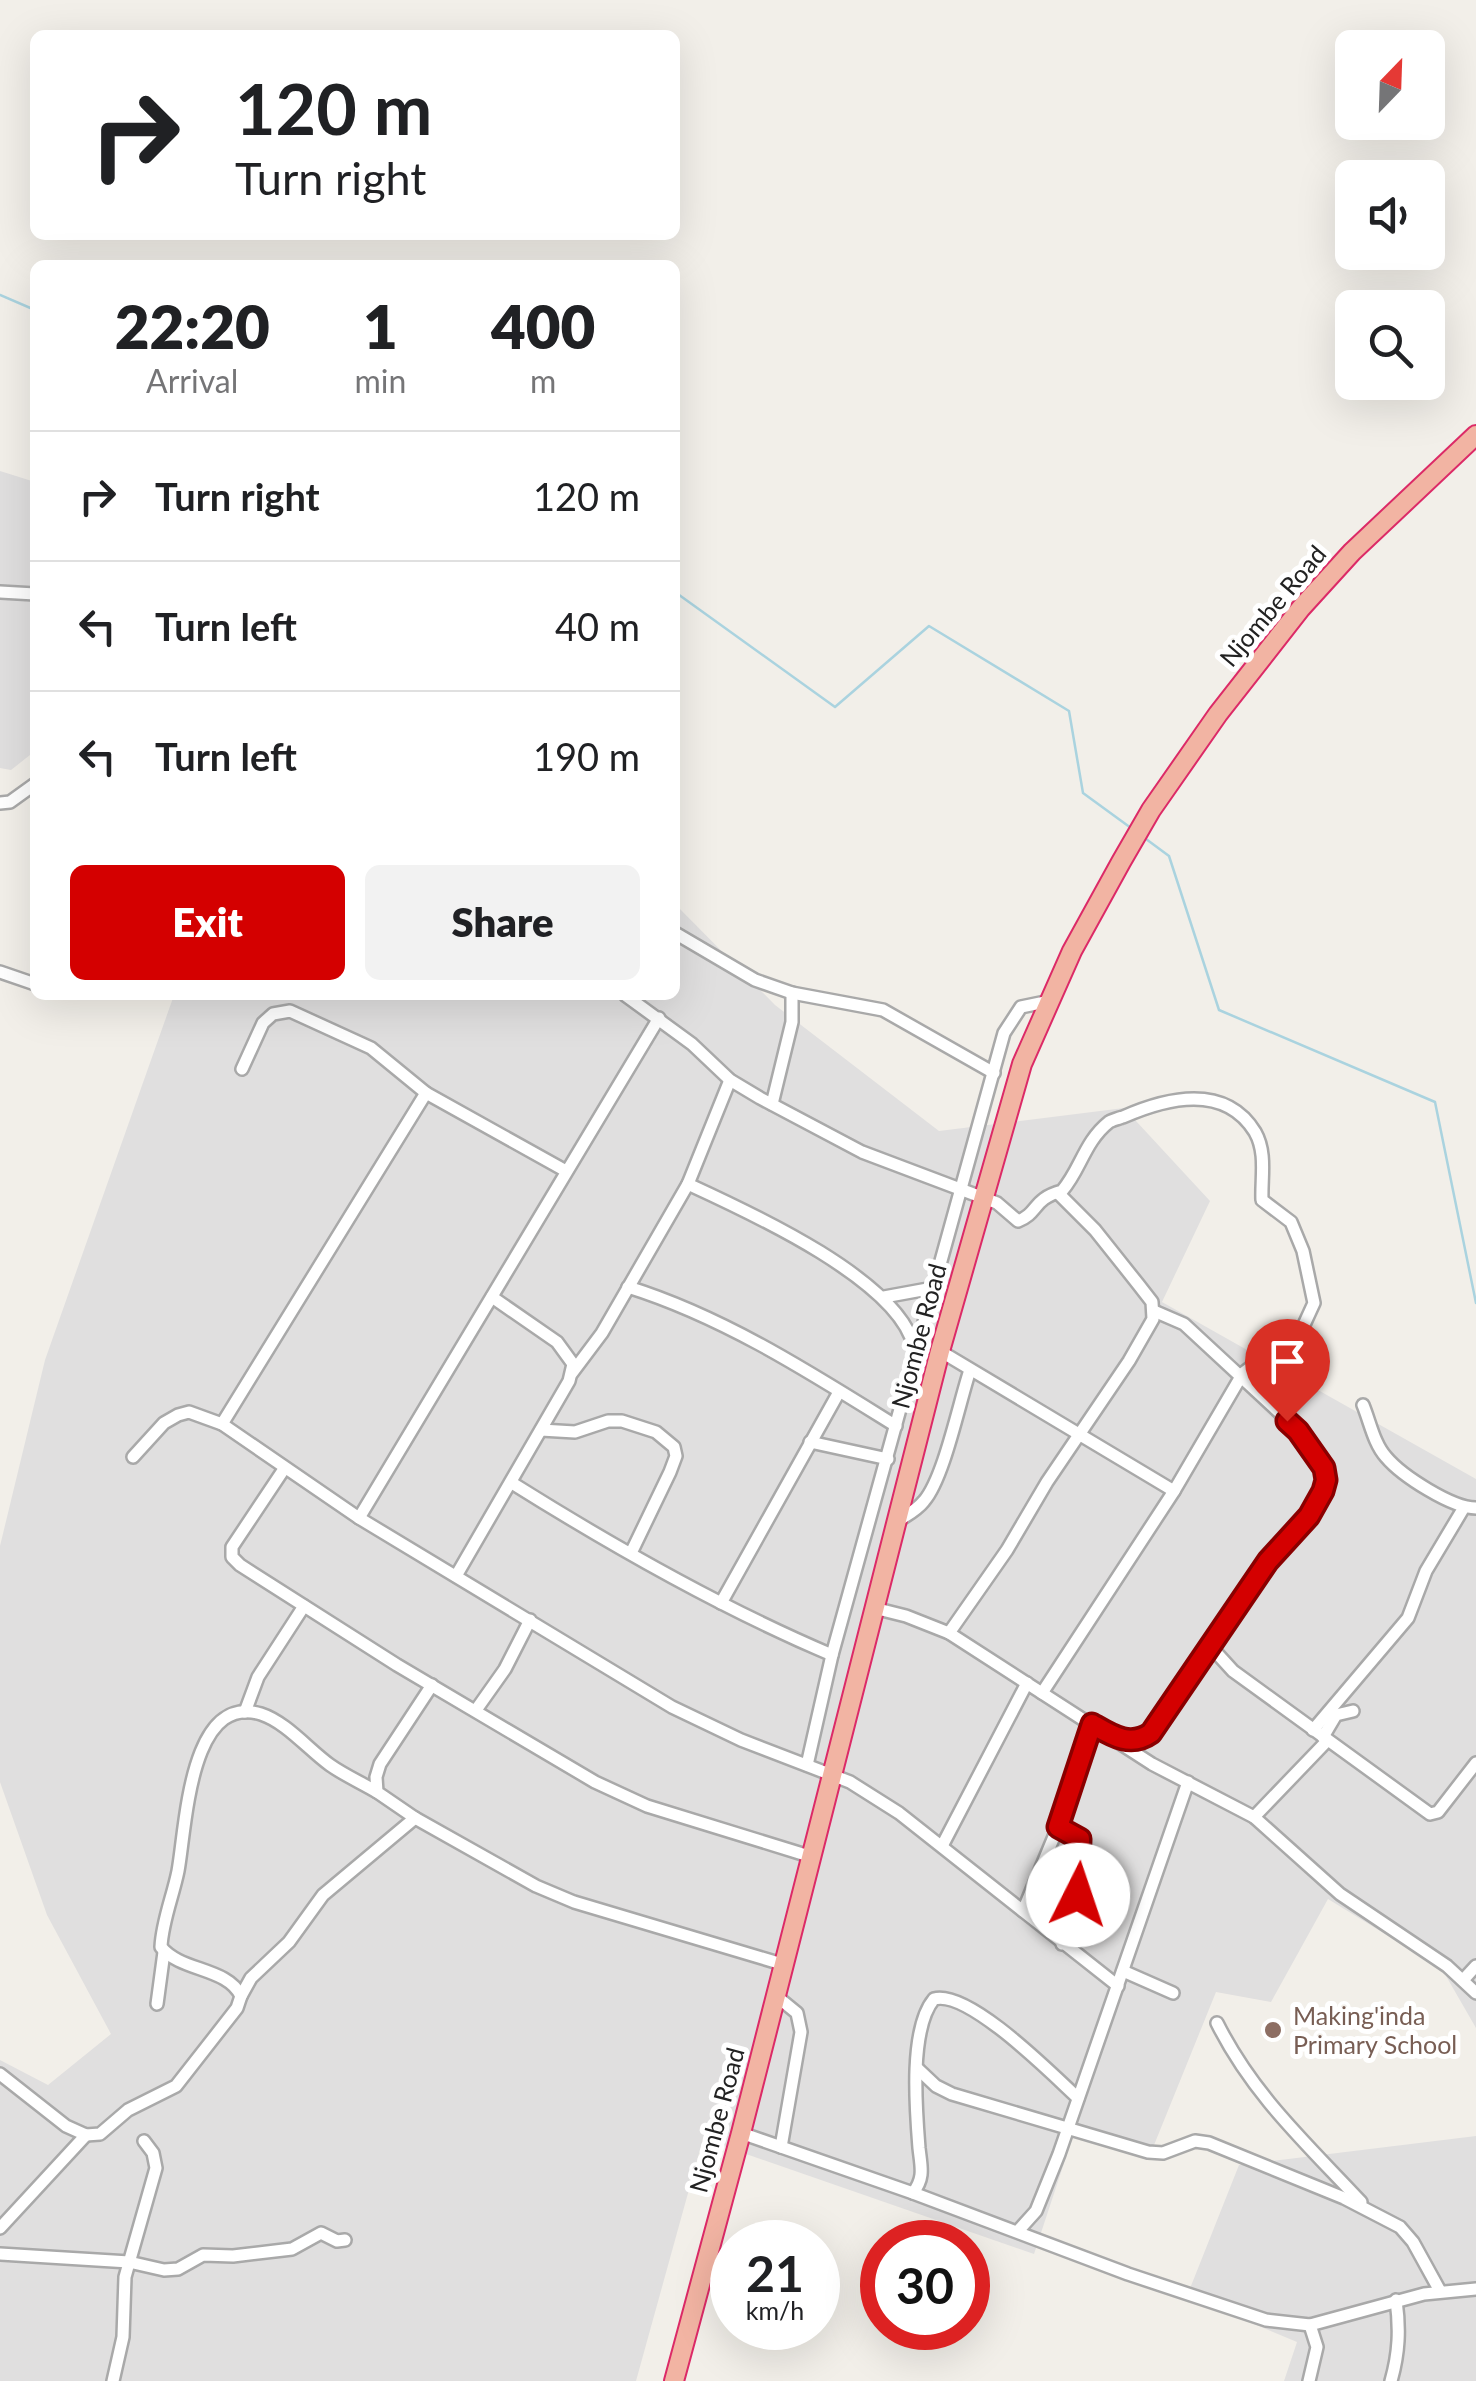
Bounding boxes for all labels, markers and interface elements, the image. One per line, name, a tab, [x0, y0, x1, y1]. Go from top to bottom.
north arrow	[1335, 30, 1445, 140]
map controls	[1335, 30, 1445, 400]
text: 120 m	[235, 66, 432, 150]
icon: right	[70, 70, 200, 200]
text: Turn right	[235, 151, 426, 205]
button: sound	[1335, 160, 1445, 270]
text: 22:20	[115, 290, 270, 362]
text: 1	[363, 290, 398, 362]
text: 400	[491, 290, 595, 362]
button: search	[1335, 290, 1445, 400]
text: Arrival	[146, 361, 238, 400]
text: min	[354, 361, 406, 400]
text: m	[530, 361, 556, 400]
icon: right	[70, 469, 125, 524]
text: Turn right	[155, 473, 320, 519]
text: 120 m	[533, 473, 640, 519]
street label: Njombe Road	[1213, 539, 1332, 672]
icon: left	[70, 599, 125, 654]
text: Turn left	[155, 603, 297, 649]
text: 40 m	[555, 603, 640, 649]
icon: left	[70, 729, 125, 784]
text: Turn left	[155, 733, 297, 779]
text: 190 m	[533, 733, 640, 779]
button: Exit	[70, 865, 345, 980]
button: Share	[365, 865, 640, 980]
street label: Njombe Road	[884, 1260, 952, 1411]
pin	[1245, 1319, 1330, 1422]
icon: arrive	[1260, 1334, 1315, 1389]
position arrow	[1026, 1843, 1130, 1947]
place label: Making'inda Primary School	[1293, 2000, 1457, 2059]
marker: Making'inda Primary School	[1262, 2019, 1284, 2041]
street label: Njombe Road	[682, 2044, 750, 2195]
speed limit sign: 30	[860, 2220, 990, 2350]
text: 21	[746, 2243, 804, 2303]
text: km/h	[746, 2295, 804, 2325]

